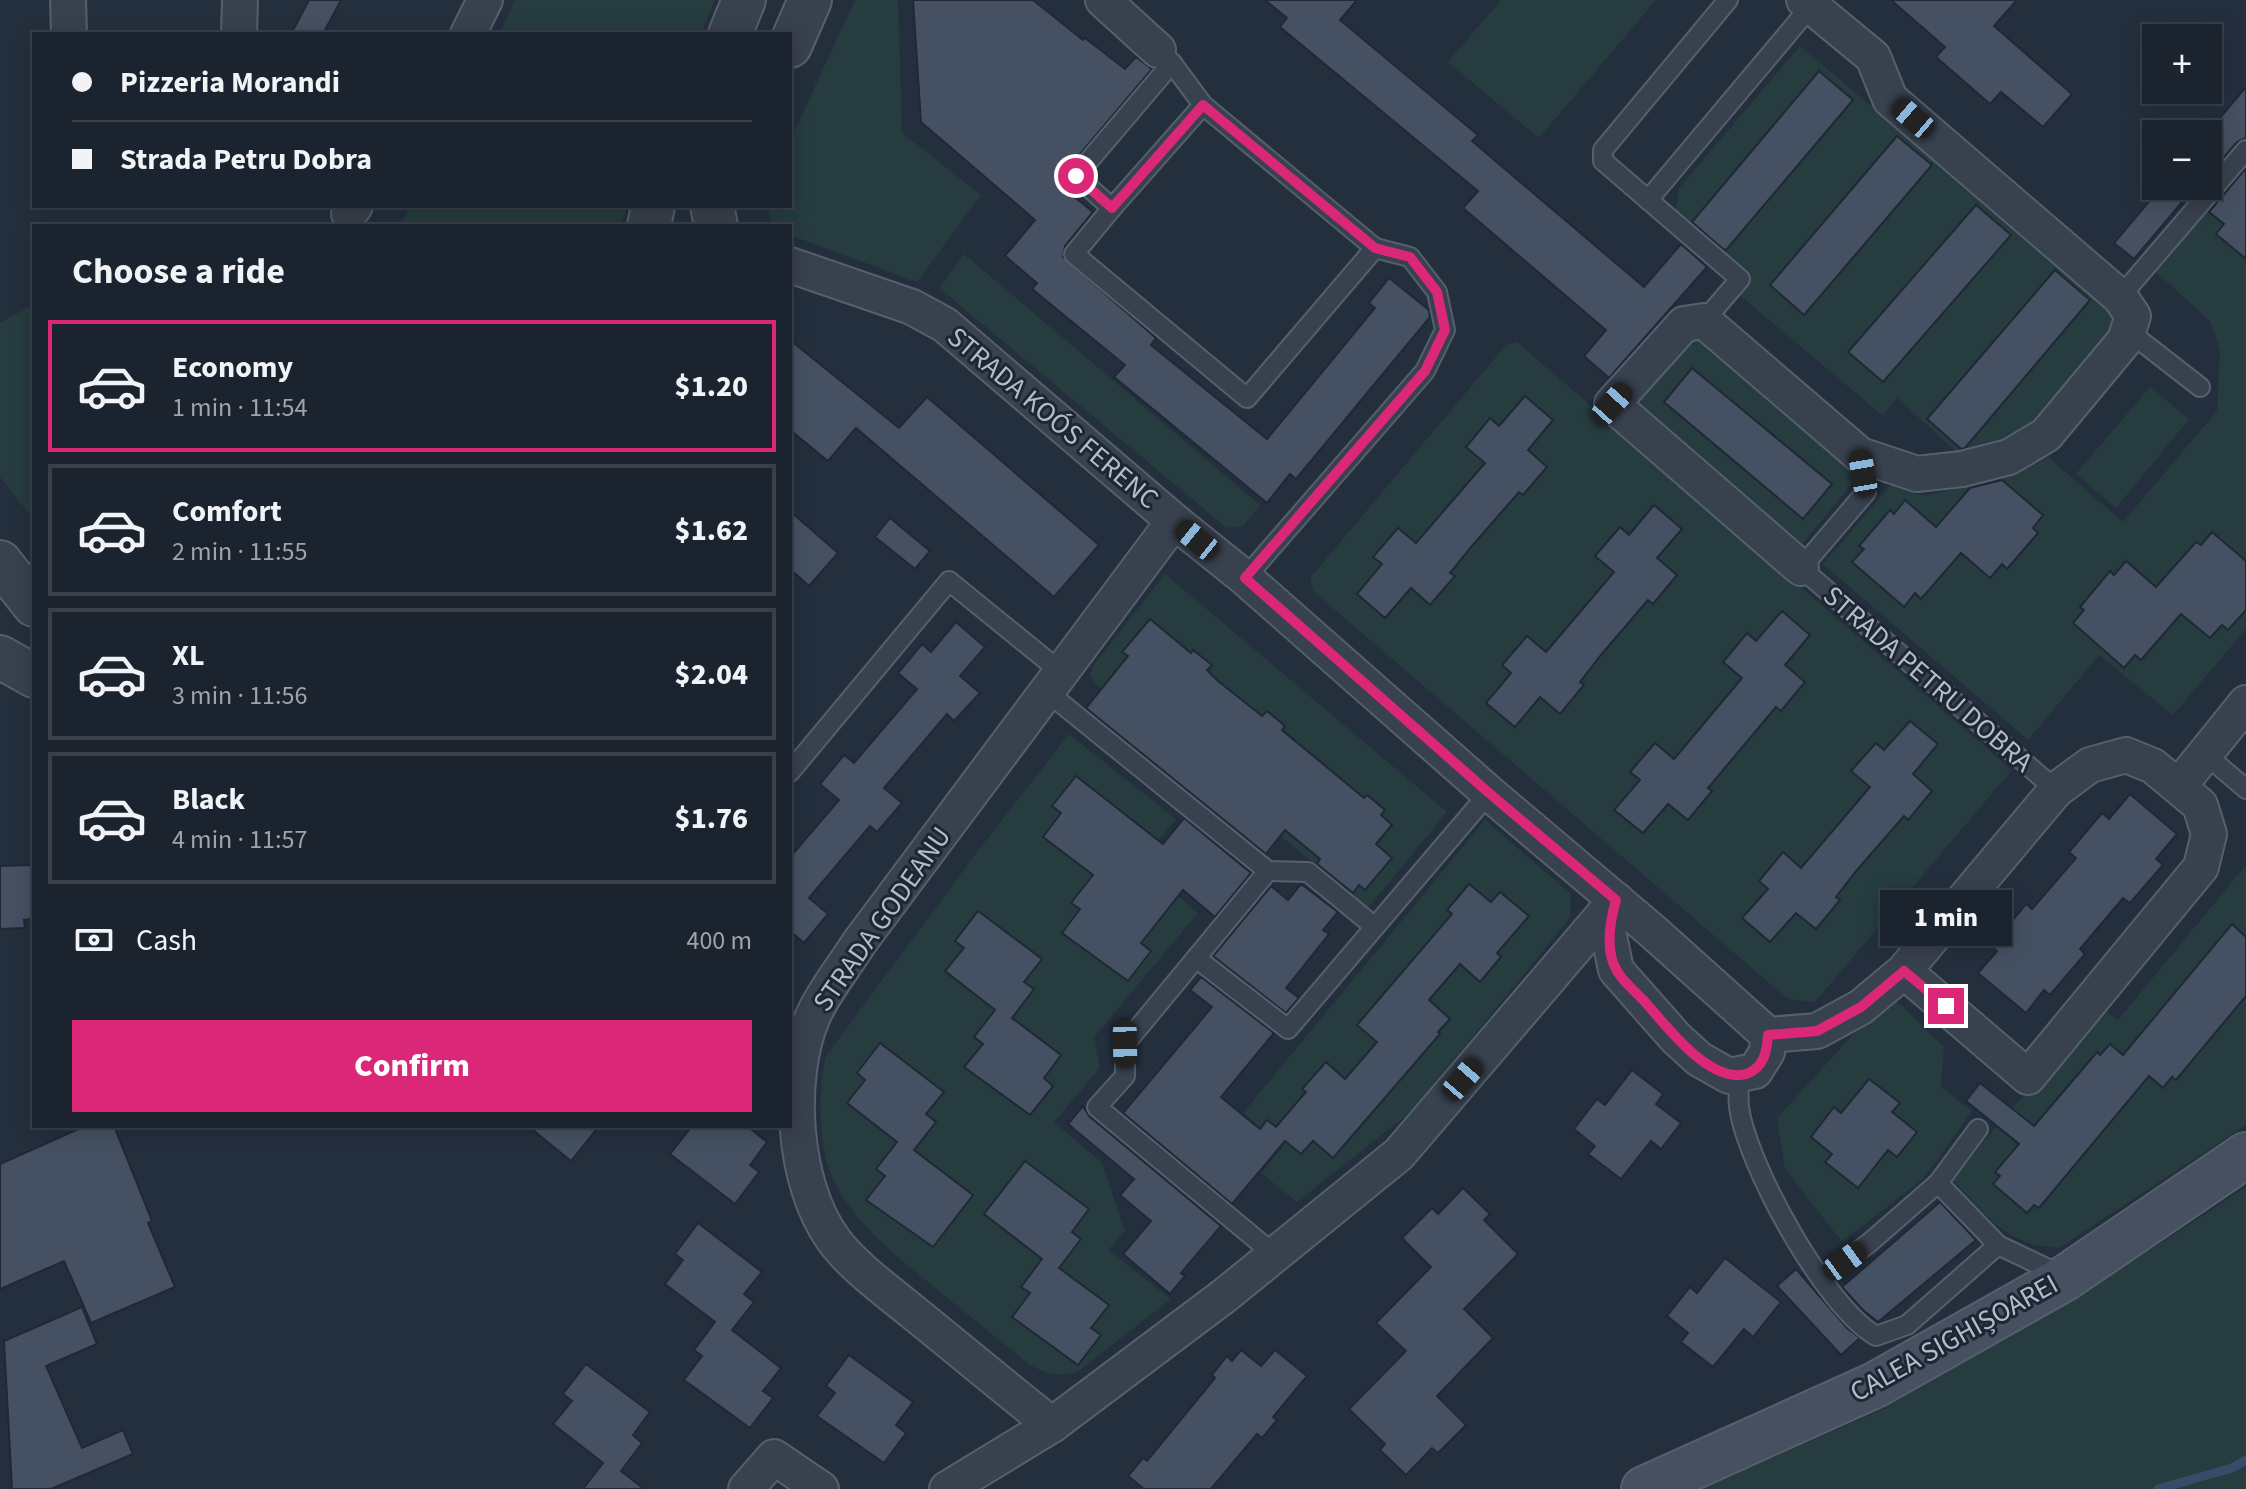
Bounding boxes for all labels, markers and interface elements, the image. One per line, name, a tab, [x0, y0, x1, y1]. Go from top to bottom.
map controls	[2142, 24, 2222, 200]
button: +	[2142, 24, 2222, 104]
text: Pizzeria Morandi	[120, 61, 340, 104]
car	[1887, 93, 1939, 143]
button: −	[2142, 120, 2222, 200]
text: Strada Petru Dobra	[120, 138, 372, 181]
route start	[1058, 158, 1094, 194]
text: Choose a ride	[72, 246, 285, 297]
street label: STRADA KOÓS FERENC	[939, 318, 1167, 518]
text: Economy	[172, 346, 293, 389]
icon: car	[76, 350, 148, 422]
text: $1.20	[675, 365, 748, 408]
car	[1587, 378, 1637, 430]
text: 1 min · 11:54	[172, 389, 307, 426]
car	[1847, 447, 1879, 499]
text: Comfort	[172, 490, 282, 533]
icon: car	[76, 494, 148, 566]
text: $1.62	[675, 509, 748, 552]
car	[1171, 516, 1223, 564]
text: 2 min · 11:55	[172, 533, 307, 570]
street label: STRADA PETRU DOBRA	[1814, 576, 2042, 782]
text: XL	[172, 634, 205, 677]
icon: car	[76, 638, 148, 710]
text: $2.04	[675, 653, 748, 696]
text: 3 min · 11:56	[172, 677, 307, 714]
text: Black	[172, 778, 245, 821]
icon: car	[76, 782, 148, 854]
text: $1.76	[675, 797, 748, 840]
street label: STRADA GODEANU	[803, 818, 961, 1020]
text: 4 min · 11:57	[172, 821, 307, 858]
callout: 1 min	[1880, 890, 2012, 946]
text: 1 min	[1914, 899, 1978, 936]
icon: cash	[72, 918, 116, 962]
text: Cash	[136, 919, 197, 962]
text: 400 m	[686, 922, 752, 959]
route end	[1928, 988, 1964, 1024]
button: Confirm	[72, 1020, 752, 1112]
car	[1113, 1020, 1137, 1068]
car	[1438, 1053, 1488, 1105]
car	[1819, 1237, 1871, 1285]
street label: CALEA SIGHIȘOAREI	[1843, 1264, 2065, 1412]

